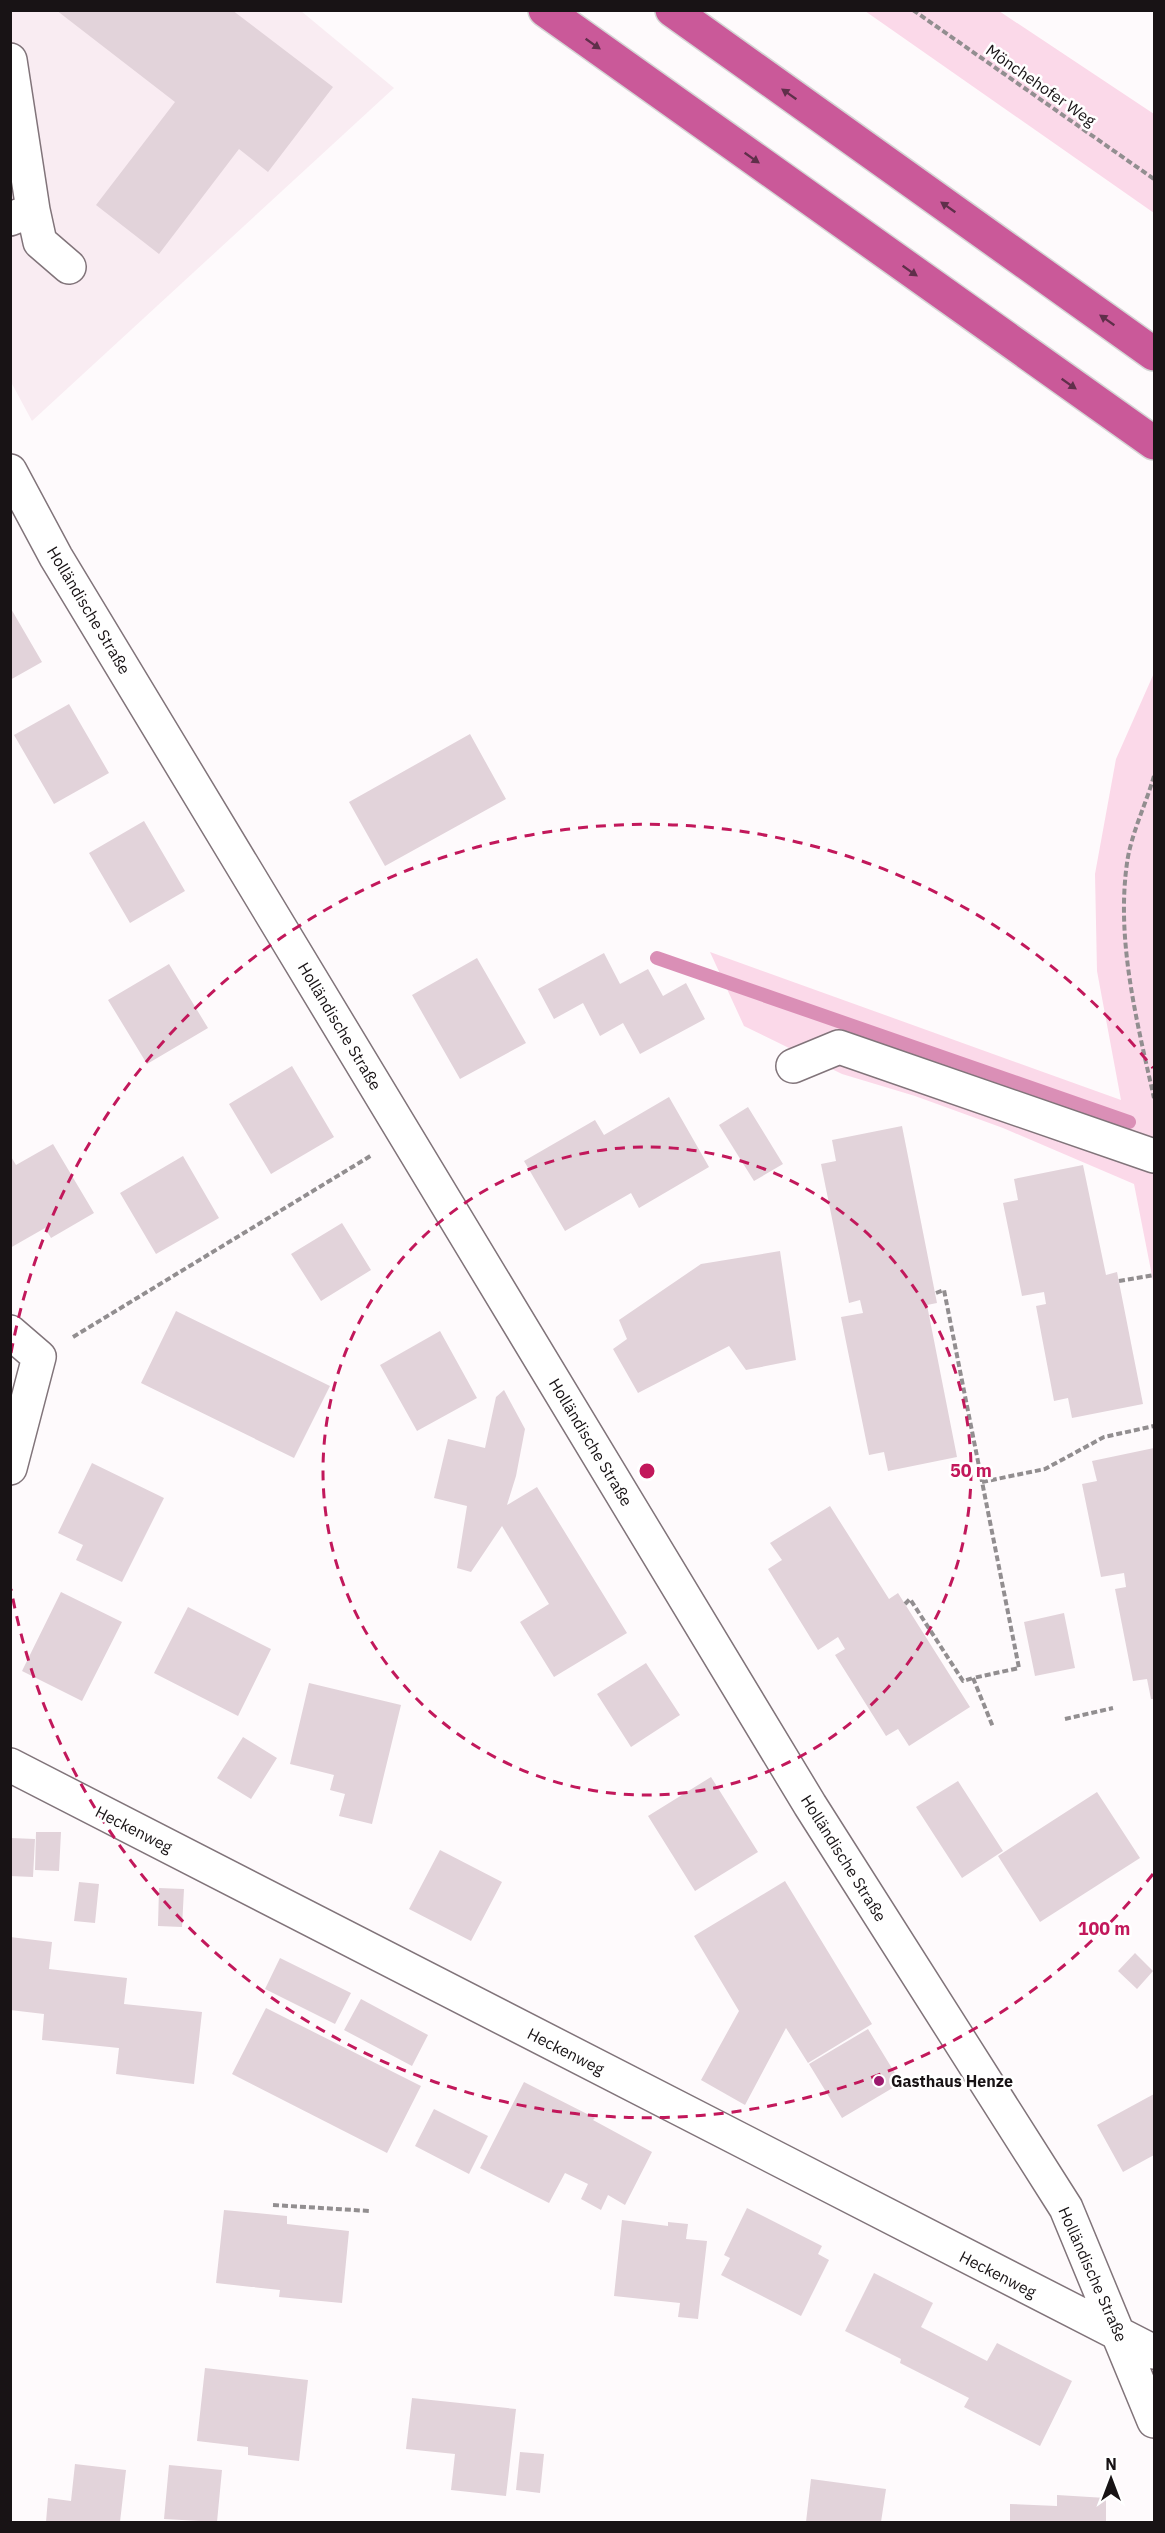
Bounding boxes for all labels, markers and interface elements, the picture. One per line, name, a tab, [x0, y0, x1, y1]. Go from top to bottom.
one-way arrow	[585, 38, 600, 50]
street label: Mönchehofer Weg	[982, 40, 1100, 131]
one-way arrow	[782, 88, 798, 100]
one-way arrow	[743, 152, 759, 164]
one-way arrow	[940, 202, 956, 213]
one-way arrow	[902, 265, 918, 277]
one-way arrow	[1099, 314, 1115, 326]
one-way arrow	[1061, 378, 1077, 390]
street label: Holländische Straße	[43, 542, 135, 678]
street label: Holländische Straße	[294, 958, 386, 1094]
street label: Holländische Straße	[545, 1374, 637, 1510]
text: 50 m	[950, 1459, 992, 1482]
centre of rings	[637, 1461, 657, 1481]
street label: Holländische Straße	[797, 1791, 891, 1925]
street label: Heckenweg	[92, 1801, 176, 1857]
text: 100 m	[1078, 1917, 1130, 1940]
street label: Heckenweg	[524, 2023, 608, 2079]
place label: Gasthaus Henze	[891, 2071, 1013, 2091]
marker: Gasthaus Henze	[872, 2074, 886, 2088]
street label: Holländische Straße	[1054, 2203, 1132, 2345]
street label: Heckenweg	[956, 2246, 1040, 2302]
north arrow	[1081, 2449, 1141, 2509]
text: N	[1105, 2454, 1117, 2474]

